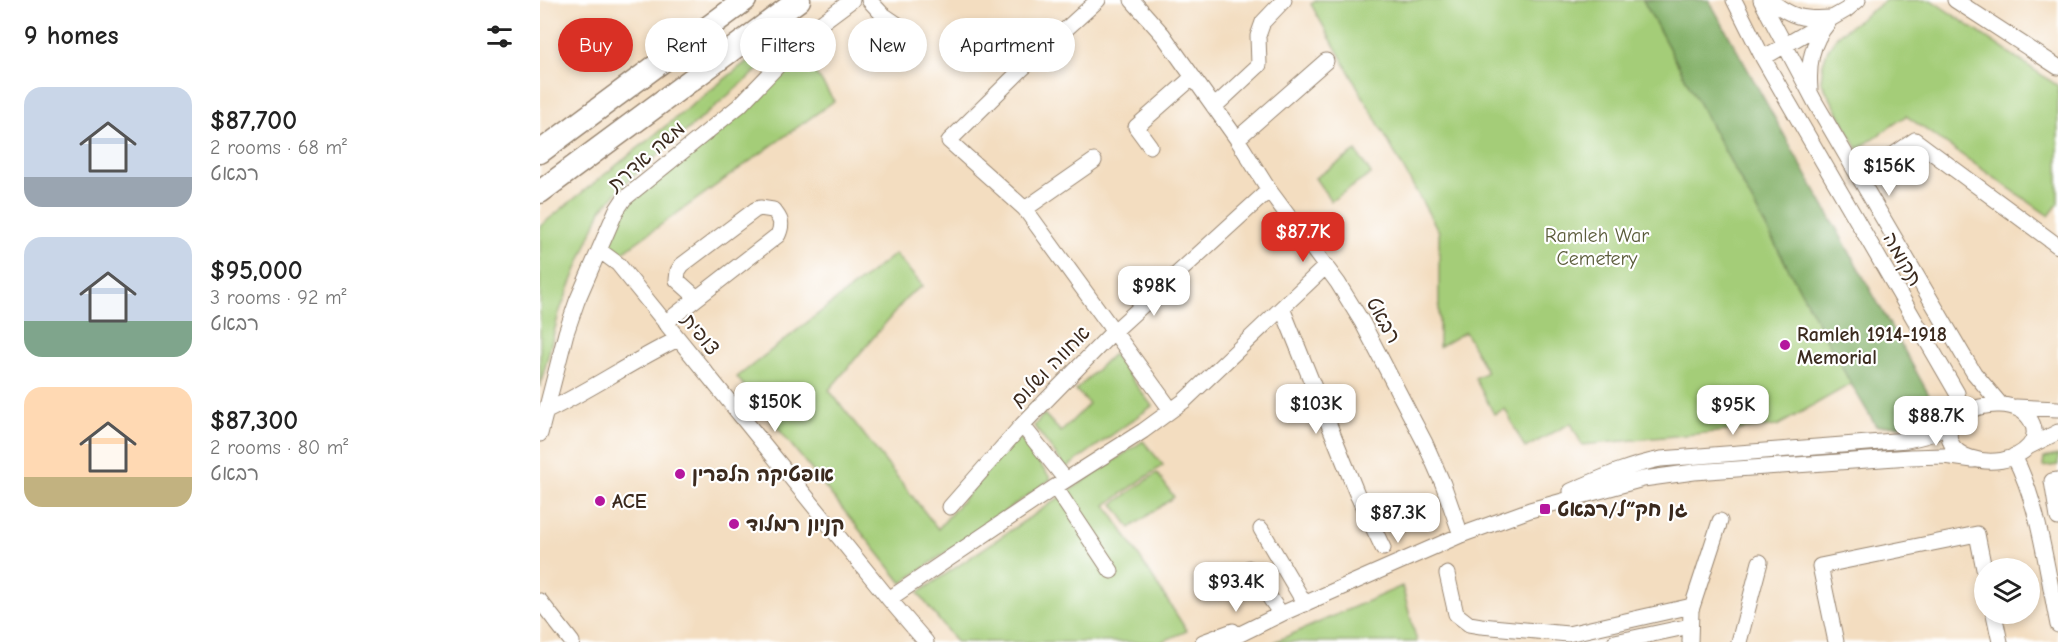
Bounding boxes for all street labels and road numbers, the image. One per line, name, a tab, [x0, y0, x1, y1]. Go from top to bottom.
street label: משה אדרת	[602, 117, 689, 197]
street label: תקומה	[1877, 228, 1927, 291]
street label: רבאט	[1362, 293, 1406, 347]
street label: צופית	[676, 308, 724, 360]
street label: אחווה ושלום	[1006, 321, 1095, 412]

